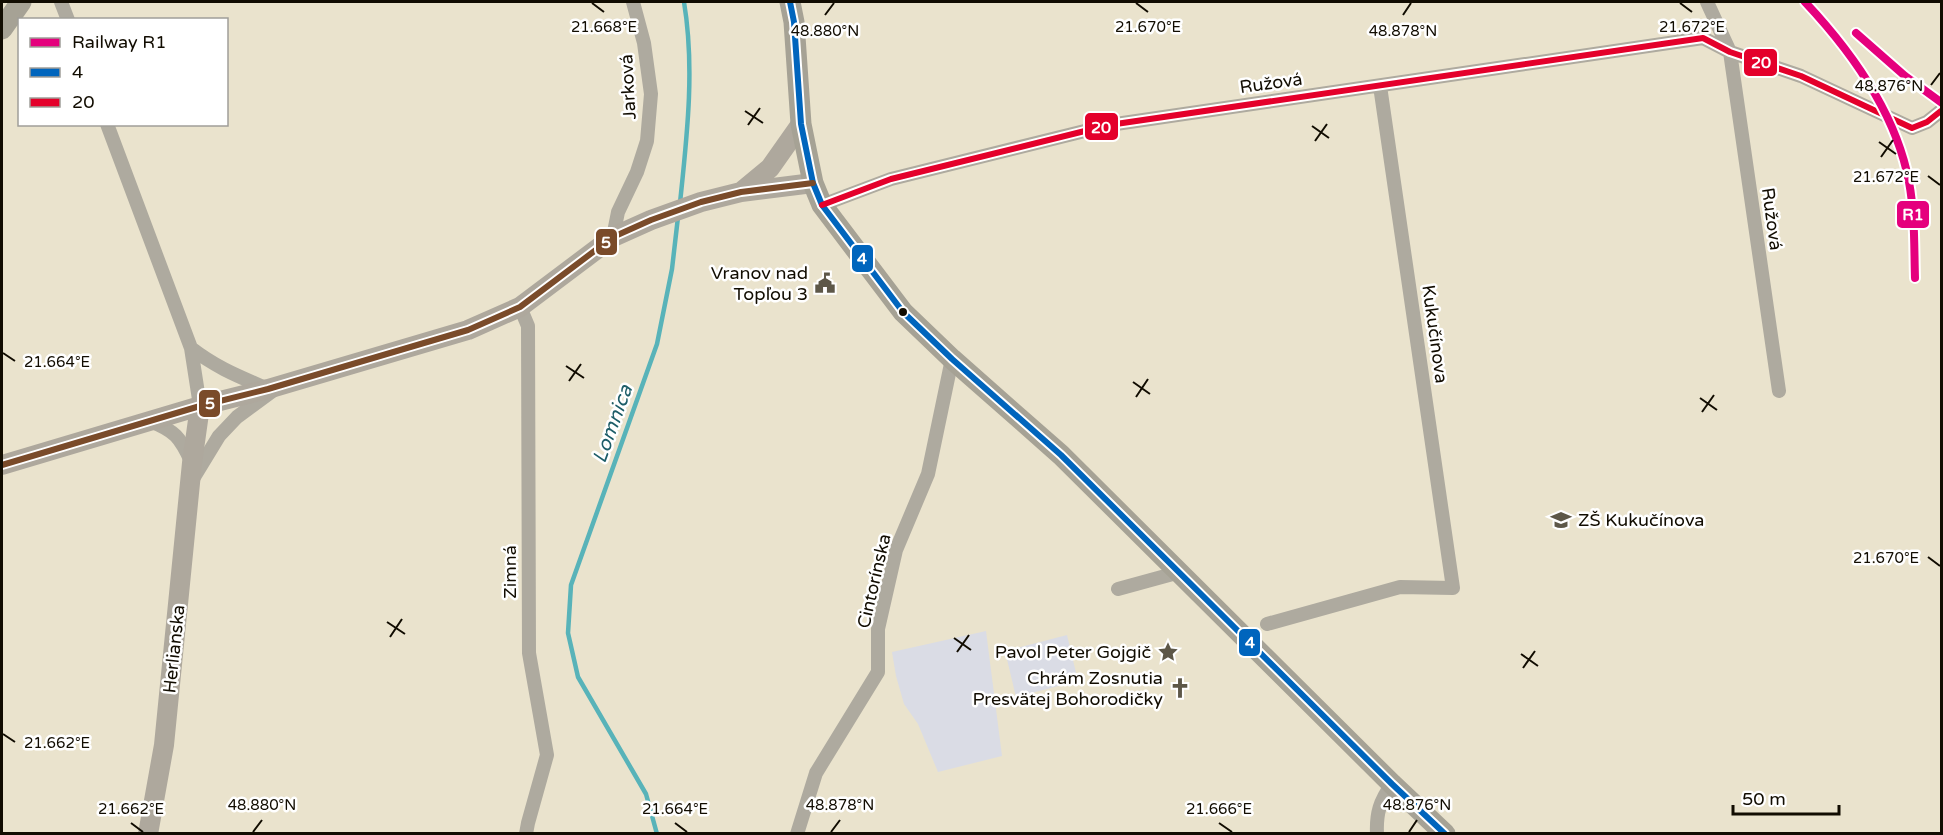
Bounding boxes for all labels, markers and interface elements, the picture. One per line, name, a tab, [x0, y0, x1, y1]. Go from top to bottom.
legend	[18, 18, 228, 126]
text: 21.668°E	[571, 18, 637, 36]
text: 21.670°E	[1115, 18, 1181, 36]
text: 21.672°E	[1659, 18, 1725, 36]
text: 48.880°N	[791, 22, 859, 40]
text: 48.878°N	[1369, 22, 1437, 40]
text: Railway R1	[72, 31, 166, 53]
line badge: 20	[1743, 48, 1778, 77]
text: 20	[1751, 53, 1771, 73]
street label: Jarková	[615, 54, 641, 120]
text: 4	[72, 61, 83, 83]
street label: Ružová	[1238, 68, 1304, 98]
text: 48.876°N	[1855, 77, 1923, 95]
text: 20	[72, 91, 95, 113]
line badge: 20	[1084, 112, 1119, 141]
text: 20	[1091, 118, 1111, 138]
text: 21.672°E	[1853, 168, 1919, 186]
street label: Ružová	[1757, 186, 1787, 252]
line badge: R1	[1896, 200, 1930, 229]
text: R1	[1902, 205, 1924, 225]
line badge: 5	[595, 228, 618, 256]
text: 5	[601, 233, 611, 253]
line badge: 4	[851, 244, 874, 273]
text: 4	[857, 249, 867, 269]
place label: Vranov nad Topľou 3	[711, 262, 808, 305]
public building icon: Vranov nad Topľou 3	[813, 271, 837, 295]
street label: Kukučínova	[1417, 283, 1453, 385]
unlabelled marker	[897, 306, 909, 318]
text: 21.664°E	[24, 353, 90, 371]
water label: Lomnica	[588, 381, 638, 466]
line badge: 5	[198, 389, 221, 418]
text: 5	[205, 394, 215, 414]
school or university icon: ZŠ Kukučínova	[1549, 508, 1573, 532]
place label: ZŠ Kukučínova	[1578, 509, 1704, 531]
street label: Cintorínska	[852, 532, 896, 630]
street label: Zimná	[499, 545, 521, 599]
text: 21.670°E	[1853, 549, 1919, 567]
street label: Herlianska	[158, 604, 190, 694]
line badge: 4	[1238, 628, 1261, 657]
text: 4	[1245, 633, 1255, 653]
place icon: Pavol Peter Gojgič	[1156, 640, 1180, 664]
place label: Pavol Peter Gojgič	[995, 641, 1151, 663]
place label: Chrám Zosnutia Presvätej Bohorodičky	[972, 667, 1163, 710]
church icon: Chrám Zosnutia Presvätej Bohorodičky	[1168, 676, 1192, 700]
text: 21.662°E	[24, 734, 90, 752]
scale bar	[1733, 778, 1840, 816]
text: 50 m	[1742, 788, 1786, 810]
text: 48.880°N	[228, 796, 296, 814]
text: 48.878°N	[806, 796, 874, 814]
text: 48.876°N	[1383, 796, 1451, 814]
text: 21.662°E	[98, 800, 164, 818]
text: 21.664°E	[642, 800, 708, 818]
text: 21.666°E	[1186, 800, 1252, 818]

